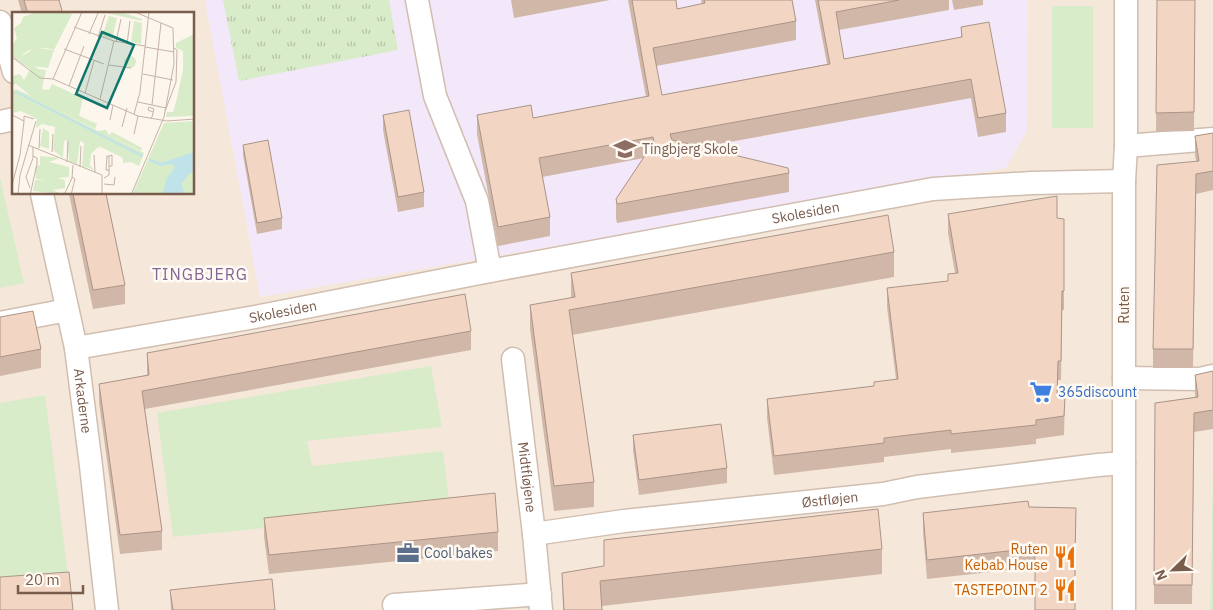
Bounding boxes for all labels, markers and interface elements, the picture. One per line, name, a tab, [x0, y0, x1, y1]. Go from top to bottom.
inset map	[12, 12, 195, 195]
school or university icon: Tingbjerg Skole	[612, 136, 638, 162]
place label: Tingbjerg Skole	[642, 140, 739, 158]
street label: Skolesiden	[770, 197, 841, 228]
district label: TINGBJERG	[152, 264, 248, 284]
street label: Ruten	[1115, 286, 1133, 324]
street label: Skolesiden	[248, 296, 318, 327]
street label: Arkaderne	[70, 367, 96, 435]
supermarket icon: 365discount	[1028, 379, 1054, 405]
place label: 365discount	[1058, 383, 1137, 401]
street label: Midtfløjene	[514, 441, 540, 514]
street label: Østfløjen	[801, 488, 859, 511]
office icon: Cool bakes	[395, 540, 421, 566]
place label: Ruten Kebab House	[965, 540, 1048, 574]
place label: Cool bakes	[424, 544, 493, 562]
restaurant icon: Ruten Kebab House	[1052, 544, 1078, 570]
north arrow	[1148, 545, 1198, 595]
scale bar	[18, 562, 82, 594]
text: N	[1151, 567, 1171, 583]
text: 20 m	[25, 570, 60, 589]
restaurant icon: TASTEPOINT 2	[1052, 577, 1078, 603]
place label: TASTEPOINT 2	[954, 581, 1048, 599]

